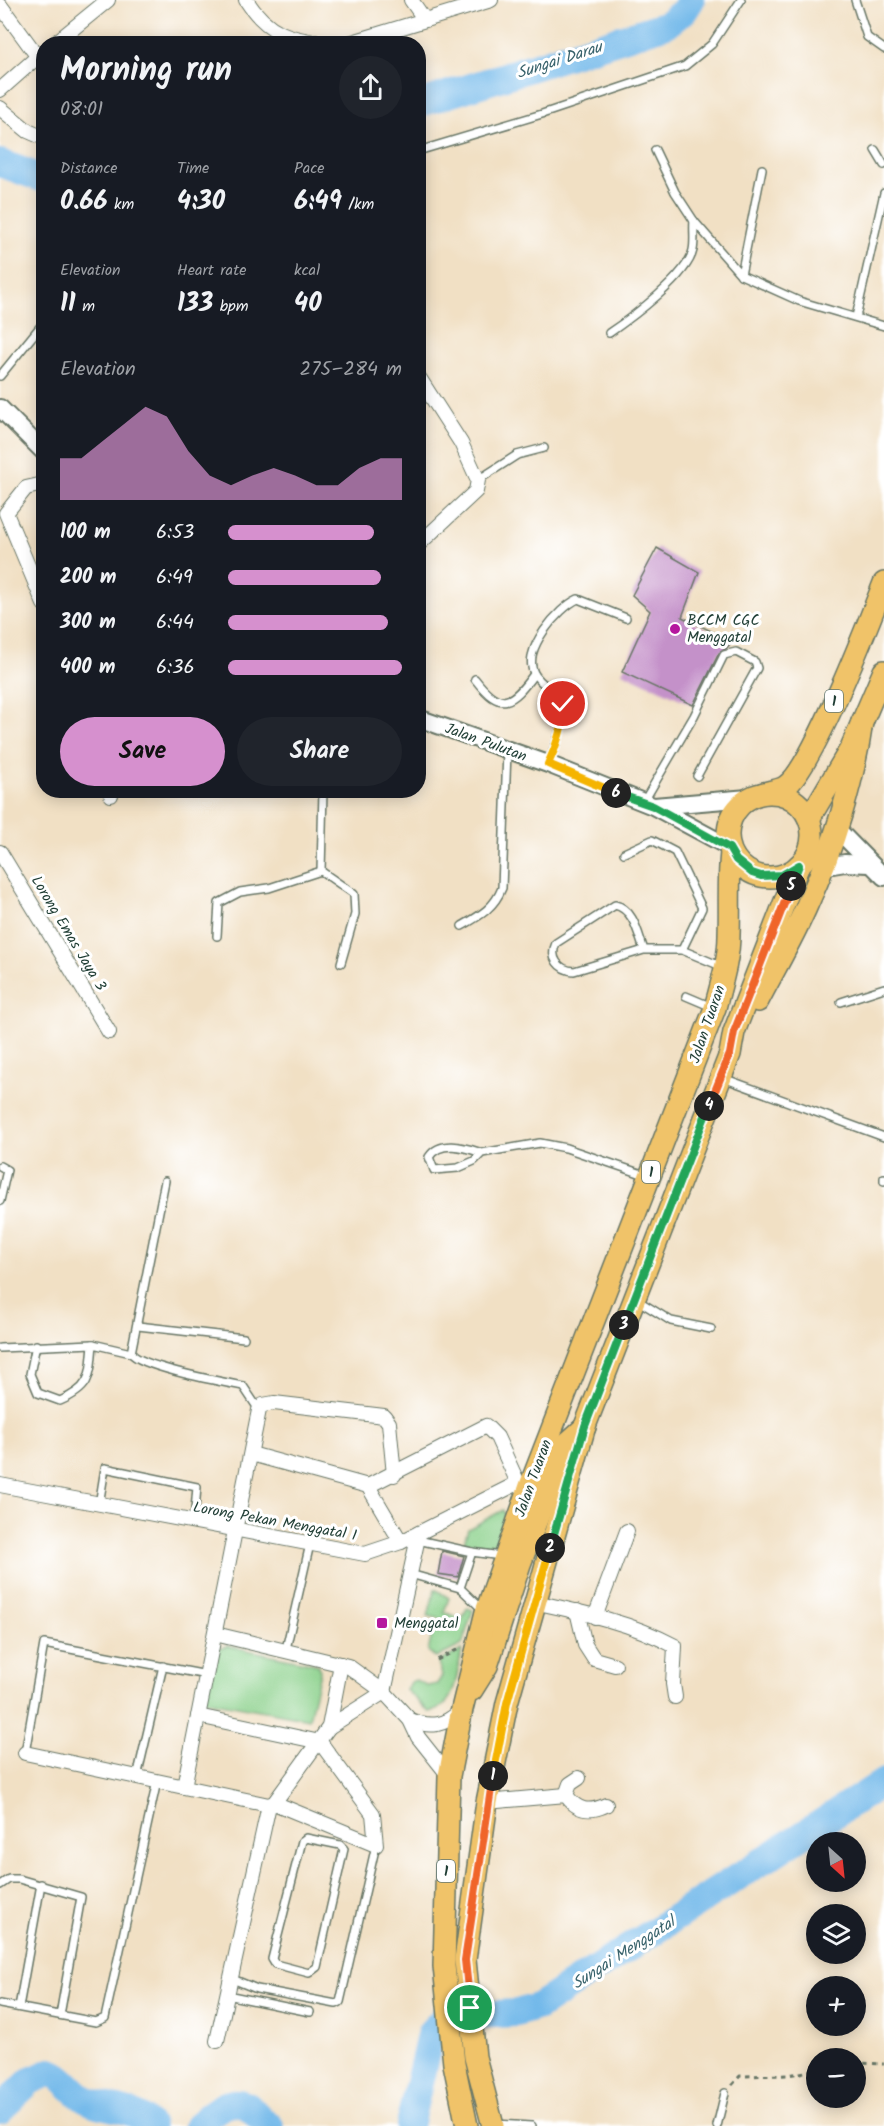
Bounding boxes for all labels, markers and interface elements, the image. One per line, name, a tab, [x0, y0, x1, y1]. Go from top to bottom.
water label: Sungai Darau	[514, 34, 608, 86]
text: Morning run	[60, 45, 232, 98]
button: share	[339, 56, 402, 119]
text: 08:01	[60, 94, 103, 126]
text: Distance	[60, 156, 118, 181]
text: Time	[177, 156, 209, 181]
text: Pace	[294, 156, 325, 181]
text: 0.66	[60, 181, 108, 223]
text: 4:30	[177, 181, 225, 223]
text: 6:49	[294, 181, 342, 223]
text: km	[108, 192, 134, 217]
text: /km	[342, 192, 374, 217]
text: Elevation	[60, 258, 121, 283]
text: Heart rate	[177, 258, 247, 283]
text: kcal	[294, 258, 320, 283]
text: 11	[60, 283, 76, 325]
text: 133	[177, 283, 213, 325]
text: 40	[294, 283, 322, 325]
text: m	[76, 294, 95, 319]
text: bpm	[213, 294, 249, 319]
text: Elevation	[60, 354, 136, 386]
text: 275–284 m	[300, 354, 402, 386]
text: 100 m	[60, 517, 111, 549]
text: 6:53	[156, 517, 194, 549]
text: 200 m	[60, 562, 116, 594]
text: 6:49	[156, 562, 193, 594]
text: 300 m	[60, 607, 116, 639]
text: 6:44	[156, 607, 194, 639]
place label: BCCM CGC Menggatal	[687, 609, 760, 650]
marker: BCCM CGC Menggatal	[668, 622, 682, 636]
text: 400 m	[60, 652, 116, 684]
text: 6:36	[156, 652, 195, 684]
pin	[537, 678, 588, 729]
icon: check	[546, 687, 579, 720]
road number: 1	[825, 690, 843, 712]
button: Save	[60, 717, 225, 786]
button: Share	[237, 717, 402, 786]
street label: Jalan Pulutan	[441, 717, 530, 769]
pin: 6	[601, 778, 631, 808]
text: 6	[612, 780, 620, 805]
street label: Lorong Emas Jaya 3	[24, 871, 112, 996]
pin: 5	[776, 871, 806, 901]
text: 5	[787, 873, 795, 898]
street label: Jalan Tuaran	[683, 982, 732, 1067]
pin: 4	[694, 1091, 724, 1121]
text: 4	[705, 1093, 713, 1118]
road number: 1	[642, 1161, 660, 1183]
pin: 3	[609, 1310, 639, 1340]
text: 3	[620, 1312, 628, 1337]
street label: Jalan Tuaran	[509, 1436, 559, 1521]
street label: Lorong Pekan Menggatal 1	[191, 1496, 359, 1548]
pin: 2	[535, 1533, 565, 1563]
text: 2	[545, 1535, 555, 1560]
place label: Menggatal	[394, 1612, 459, 1636]
marker: Menggatal	[375, 1616, 389, 1630]
pin: 1	[478, 1761, 508, 1791]
text: 1	[491, 1763, 495, 1788]
north arrow	[806, 1832, 866, 1892]
map controls	[806, 1832, 866, 2108]
road number: 1	[437, 1860, 455, 1882]
button: layers	[806, 1904, 866, 1964]
water label: Sungai Menggatal	[567, 1909, 683, 1996]
button: +	[806, 1976, 866, 2036]
pin	[444, 1982, 495, 2033]
icon: arrive	[453, 1991, 486, 2024]
button: −	[806, 2048, 866, 2108]

